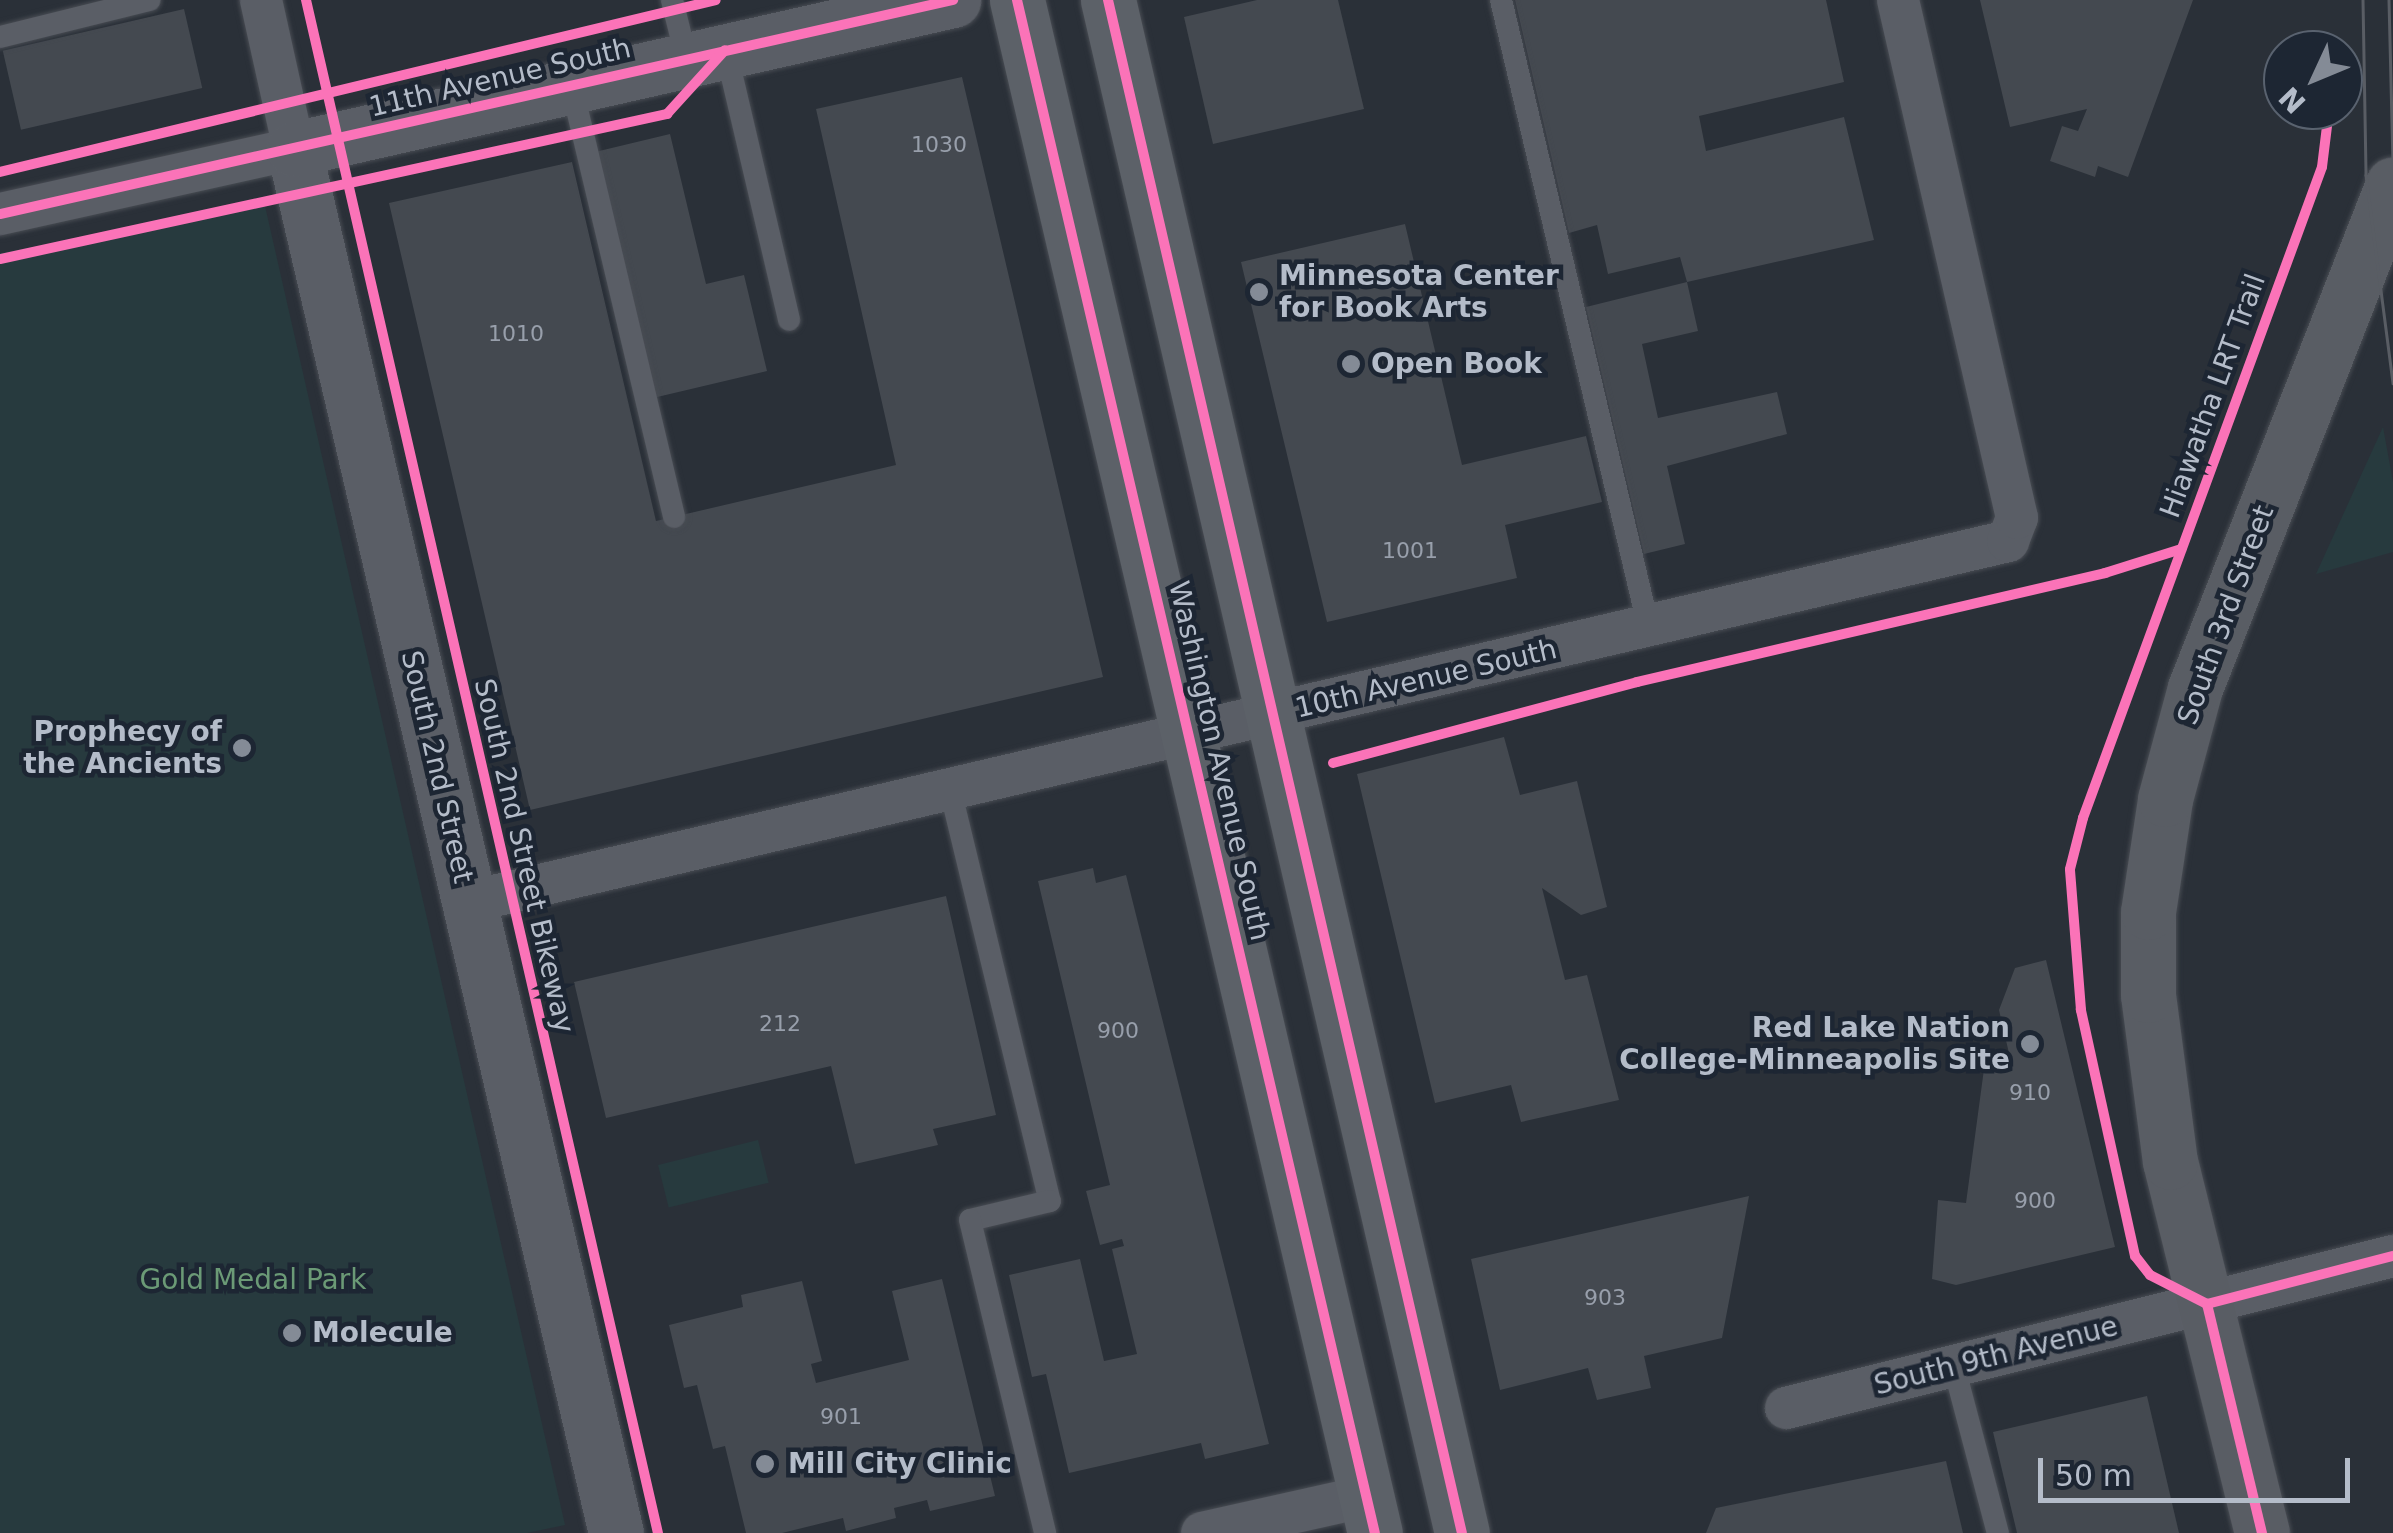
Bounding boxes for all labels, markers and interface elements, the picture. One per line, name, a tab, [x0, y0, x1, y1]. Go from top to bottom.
north arrow	[2263, 30, 2363, 130]
street label: 11th Avenue South	[366, 32, 634, 124]
text: N	[2272, 80, 2313, 120]
house number: 1030	[911, 132, 967, 158]
place label: Minnesota Center for Book Arts	[1279, 259, 1559, 325]
street label: Hiawatha LRT Trail	[2153, 269, 2273, 523]
marker: Minnesota Center for Book Arts	[1248, 281, 1270, 303]
house number: 1010	[488, 321, 544, 347]
place label: Open Book	[1371, 347, 1542, 381]
marker: Open Book	[1340, 353, 1362, 375]
street label: South 3rd Street	[2171, 501, 2281, 729]
house number: 1001	[1382, 538, 1438, 564]
street label: Washington Avenue South	[1161, 578, 1277, 944]
street label: 10th Avenue South	[1292, 633, 1560, 725]
street label: South 2nd Street	[394, 647, 480, 887]
street label: South 2nd Street Bikeway	[467, 676, 581, 1036]
place label: Prophecy of the Ancients	[23, 715, 222, 781]
marker: Prophecy of the Ancients	[231, 737, 253, 759]
house number: 212	[759, 1011, 801, 1037]
place label: Red Lake Nation College-Minneapolis Site	[1619, 1011, 2010, 1077]
house number: 900	[1097, 1018, 1139, 1044]
marker: Red Lake Nation College-Minneapolis Site	[2019, 1033, 2041, 1055]
house number: 910	[2009, 1080, 2051, 1106]
house number: 900	[2014, 1188, 2056, 1214]
park label: Gold Medal Park	[140, 1263, 366, 1297]
house number: 903	[1584, 1285, 1626, 1311]
street label: South 9th Avenue	[1871, 1309, 2121, 1403]
place label: Molecule	[312, 1316, 453, 1350]
marker: Molecule	[281, 1322, 303, 1344]
house number: 901	[820, 1404, 862, 1430]
scale bar	[2043, 1438, 2356, 1500]
place label: Mill City Clinic	[788, 1447, 1012, 1481]
marker: Mill City Clinic	[752, 1451, 778, 1477]
text: 50 m	[2055, 1458, 2132, 1493]

